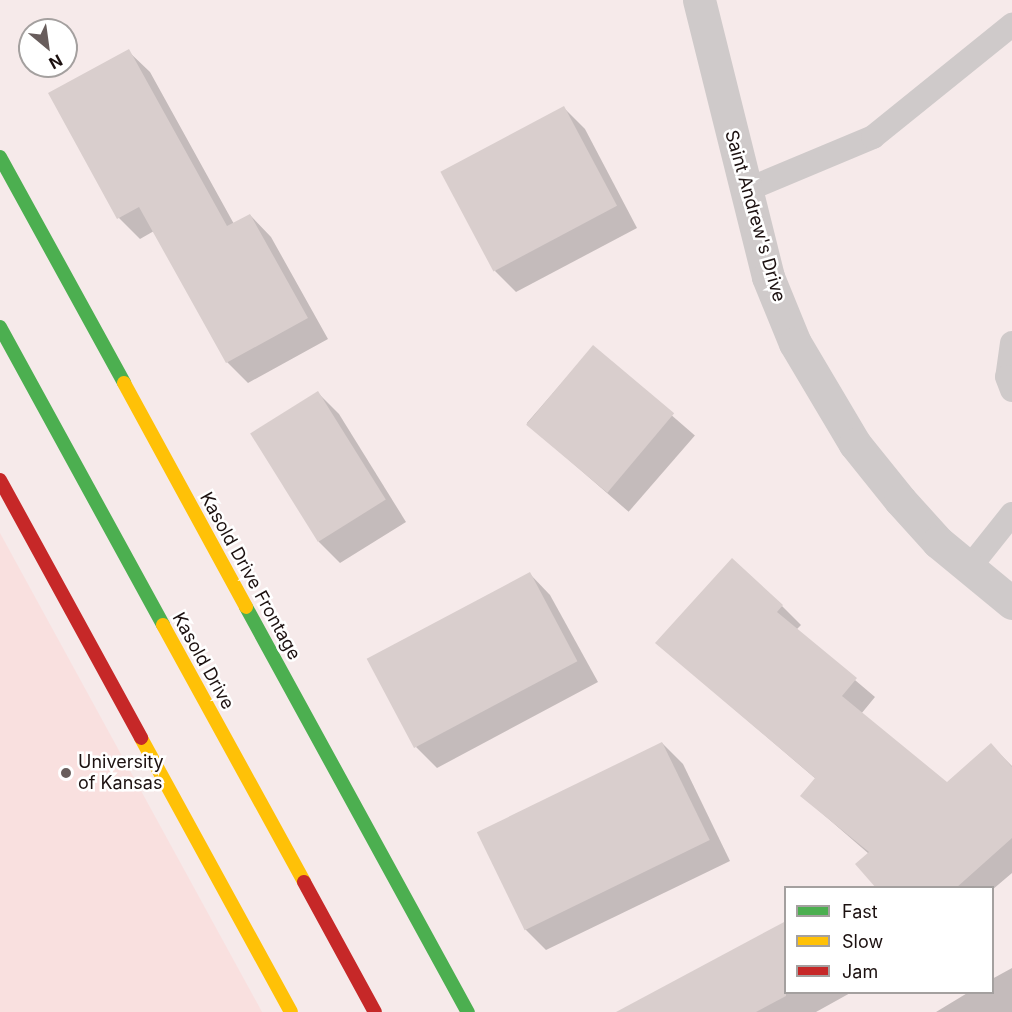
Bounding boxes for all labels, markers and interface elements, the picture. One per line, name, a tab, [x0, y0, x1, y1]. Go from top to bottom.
north arrow	[18, 18, 78, 78]
text: N	[46, 50, 66, 74]
street label: Saint Andrew's Drive	[720, 128, 790, 304]
street label: Kasold Drive Frontage	[195, 488, 305, 664]
street label: Kasold Drive	[167, 609, 239, 713]
place label: University of Kansas	[78, 752, 164, 795]
marker: University of Kansas	[59, 766, 73, 780]
legend	[784, 886, 994, 994]
text: Fast	[842, 901, 878, 922]
text: Slow	[842, 931, 883, 952]
text: Jam	[842, 961, 878, 982]

